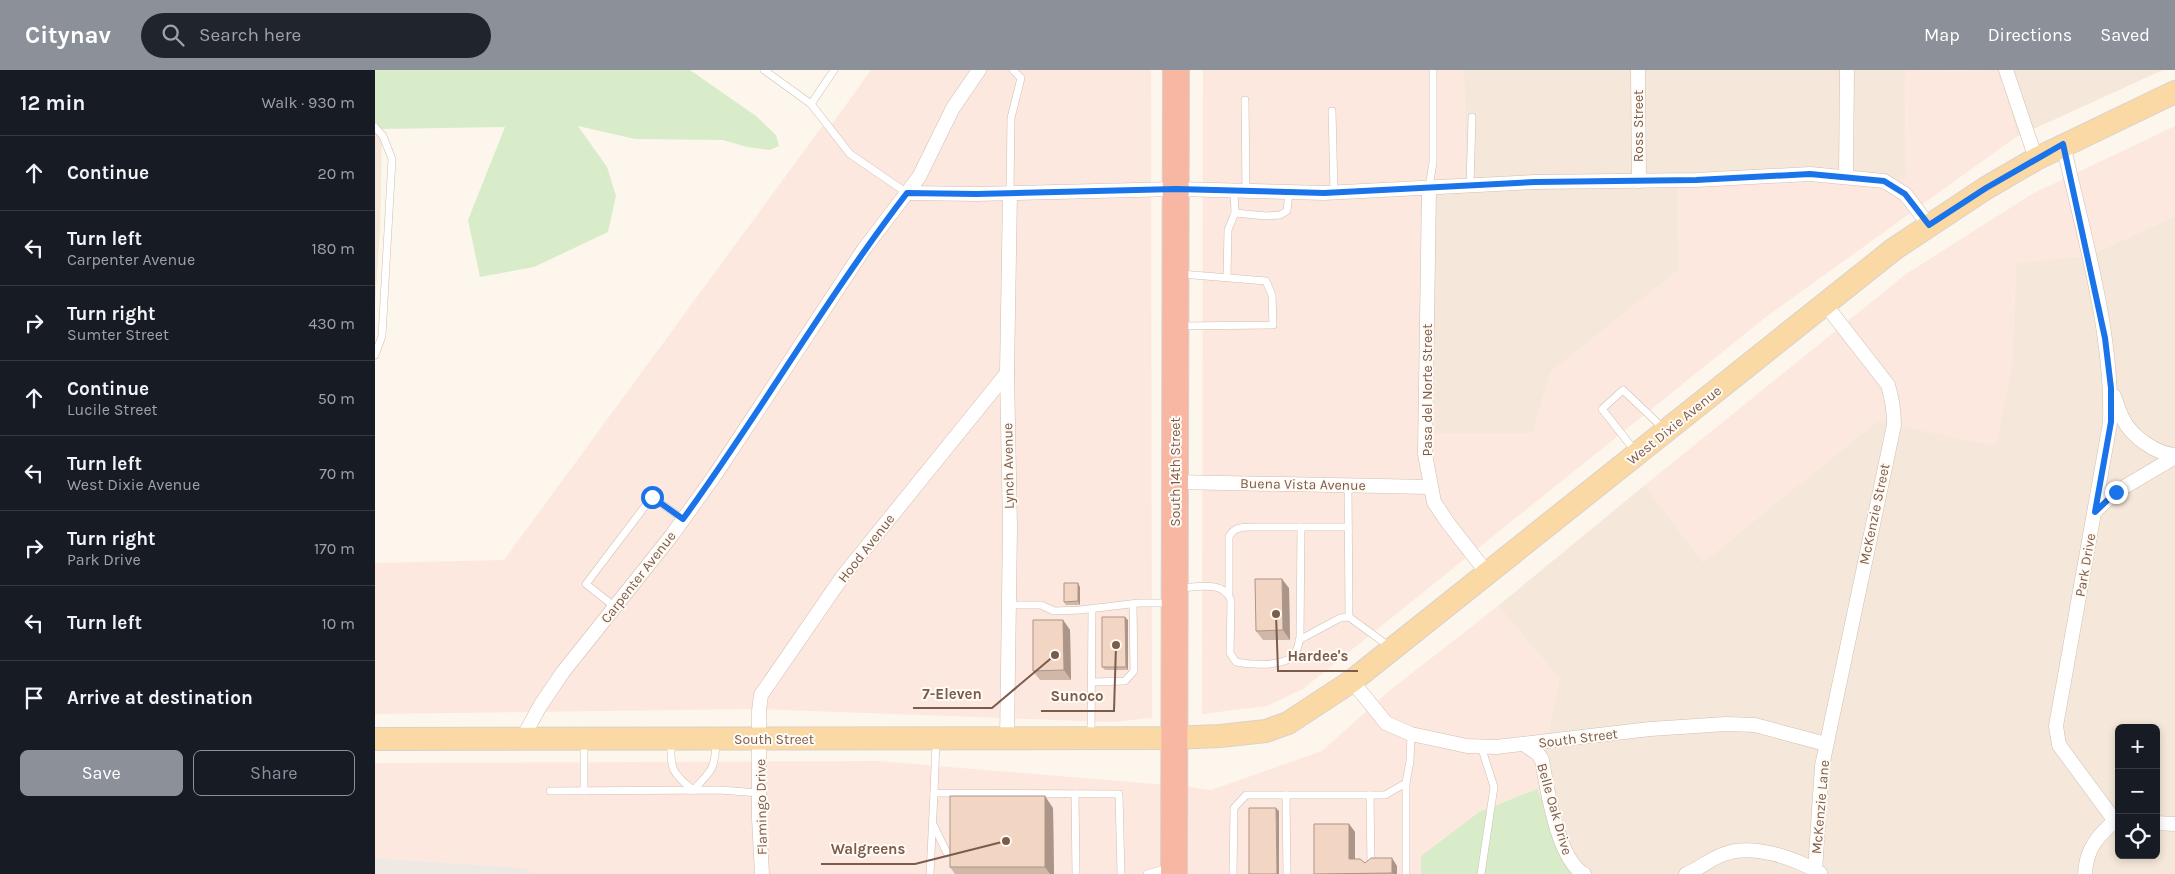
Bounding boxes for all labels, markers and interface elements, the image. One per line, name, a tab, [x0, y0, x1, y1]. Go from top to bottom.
search box	[141, 13, 491, 58]
text: Citynav	[25, 21, 111, 49]
icon: search	[159, 21, 187, 49]
text: Search here	[199, 24, 301, 46]
text: Map	[1924, 24, 1960, 46]
text: Directions	[1988, 24, 2072, 46]
text: Saved	[2100, 24, 2150, 46]
street label: Ross Street	[1630, 90, 1647, 162]
text: 12 min	[20, 91, 85, 115]
text: Walk · 930 m	[261, 93, 355, 112]
icon: ahead	[20, 159, 48, 187]
text: Continue	[67, 162, 149, 184]
text: 20 m	[317, 164, 355, 183]
text: Turn left	[67, 228, 142, 250]
icon: left	[20, 234, 48, 262]
text: 180 m	[312, 239, 355, 258]
text: Carpenter Avenue	[67, 250, 195, 269]
text: Turn right	[67, 303, 156, 325]
icon: right	[20, 309, 48, 337]
text: 430 m	[308, 314, 355, 333]
street label: Pasa del Norte Street	[1419, 323, 1436, 457]
text: Sumter Street	[67, 325, 169, 344]
text: Continue	[67, 378, 149, 400]
street label: West Dixie Avenue	[1624, 382, 1725, 469]
icon: ahead	[20, 384, 48, 412]
text: 50 m	[318, 389, 355, 408]
text: Lucile Street	[67, 400, 158, 419]
street label: South 14th Street	[1167, 417, 1184, 527]
street label: Lynch Avenue	[999, 423, 1018, 509]
text: Turn left	[67, 453, 142, 475]
icon: left	[20, 459, 48, 487]
street label: McKenzie Street	[1855, 462, 1894, 566]
text: 70 m	[319, 464, 355, 483]
text: West Dixie Avenue	[67, 475, 200, 494]
street label: Buena Vista Avenue	[1240, 475, 1366, 494]
route end	[2105, 481, 2128, 504]
route start	[641, 486, 664, 509]
street label: Hood Avenue	[834, 511, 898, 586]
text: Turn right	[67, 528, 156, 550]
street label: Carpenter Avenue	[597, 528, 680, 627]
street label: Park Drive	[2072, 532, 2099, 598]
icon: right	[20, 534, 48, 562]
text: 170 m	[314, 539, 355, 558]
text: Park Drive	[67, 550, 141, 569]
icon: left	[20, 609, 48, 637]
text: Turn left	[67, 612, 142, 634]
text: 10 m	[321, 614, 355, 633]
callout: Hardee's	[1278, 641, 1358, 671]
text: Hardee's	[1288, 647, 1349, 665]
callout: 7-Eleven	[913, 678, 992, 708]
callout: Sunoco	[1041, 681, 1114, 711]
icon: arrive	[20, 684, 48, 712]
text: 7-Eleven	[922, 685, 982, 703]
text: Arrive at destination	[67, 687, 253, 709]
text: Sunoco	[1050, 687, 1104, 705]
map controls	[2115, 724, 2160, 859]
button: +	[2115, 724, 2160, 769]
street label: South Street	[1537, 725, 1619, 752]
street label: South Street	[734, 731, 814, 748]
button: Save	[20, 750, 183, 796]
button: Share	[193, 750, 355, 796]
street label: Flamingo Drive	[752, 759, 771, 855]
street label: McKenzie Lane	[1808, 759, 1833, 855]
street label: Belle Oak Drive	[1533, 761, 1576, 857]
button: −	[2115, 769, 2160, 814]
button: locate	[2115, 814, 2160, 859]
callout: Walgreens	[821, 834, 915, 864]
text: Walgreens	[831, 840, 905, 858]

